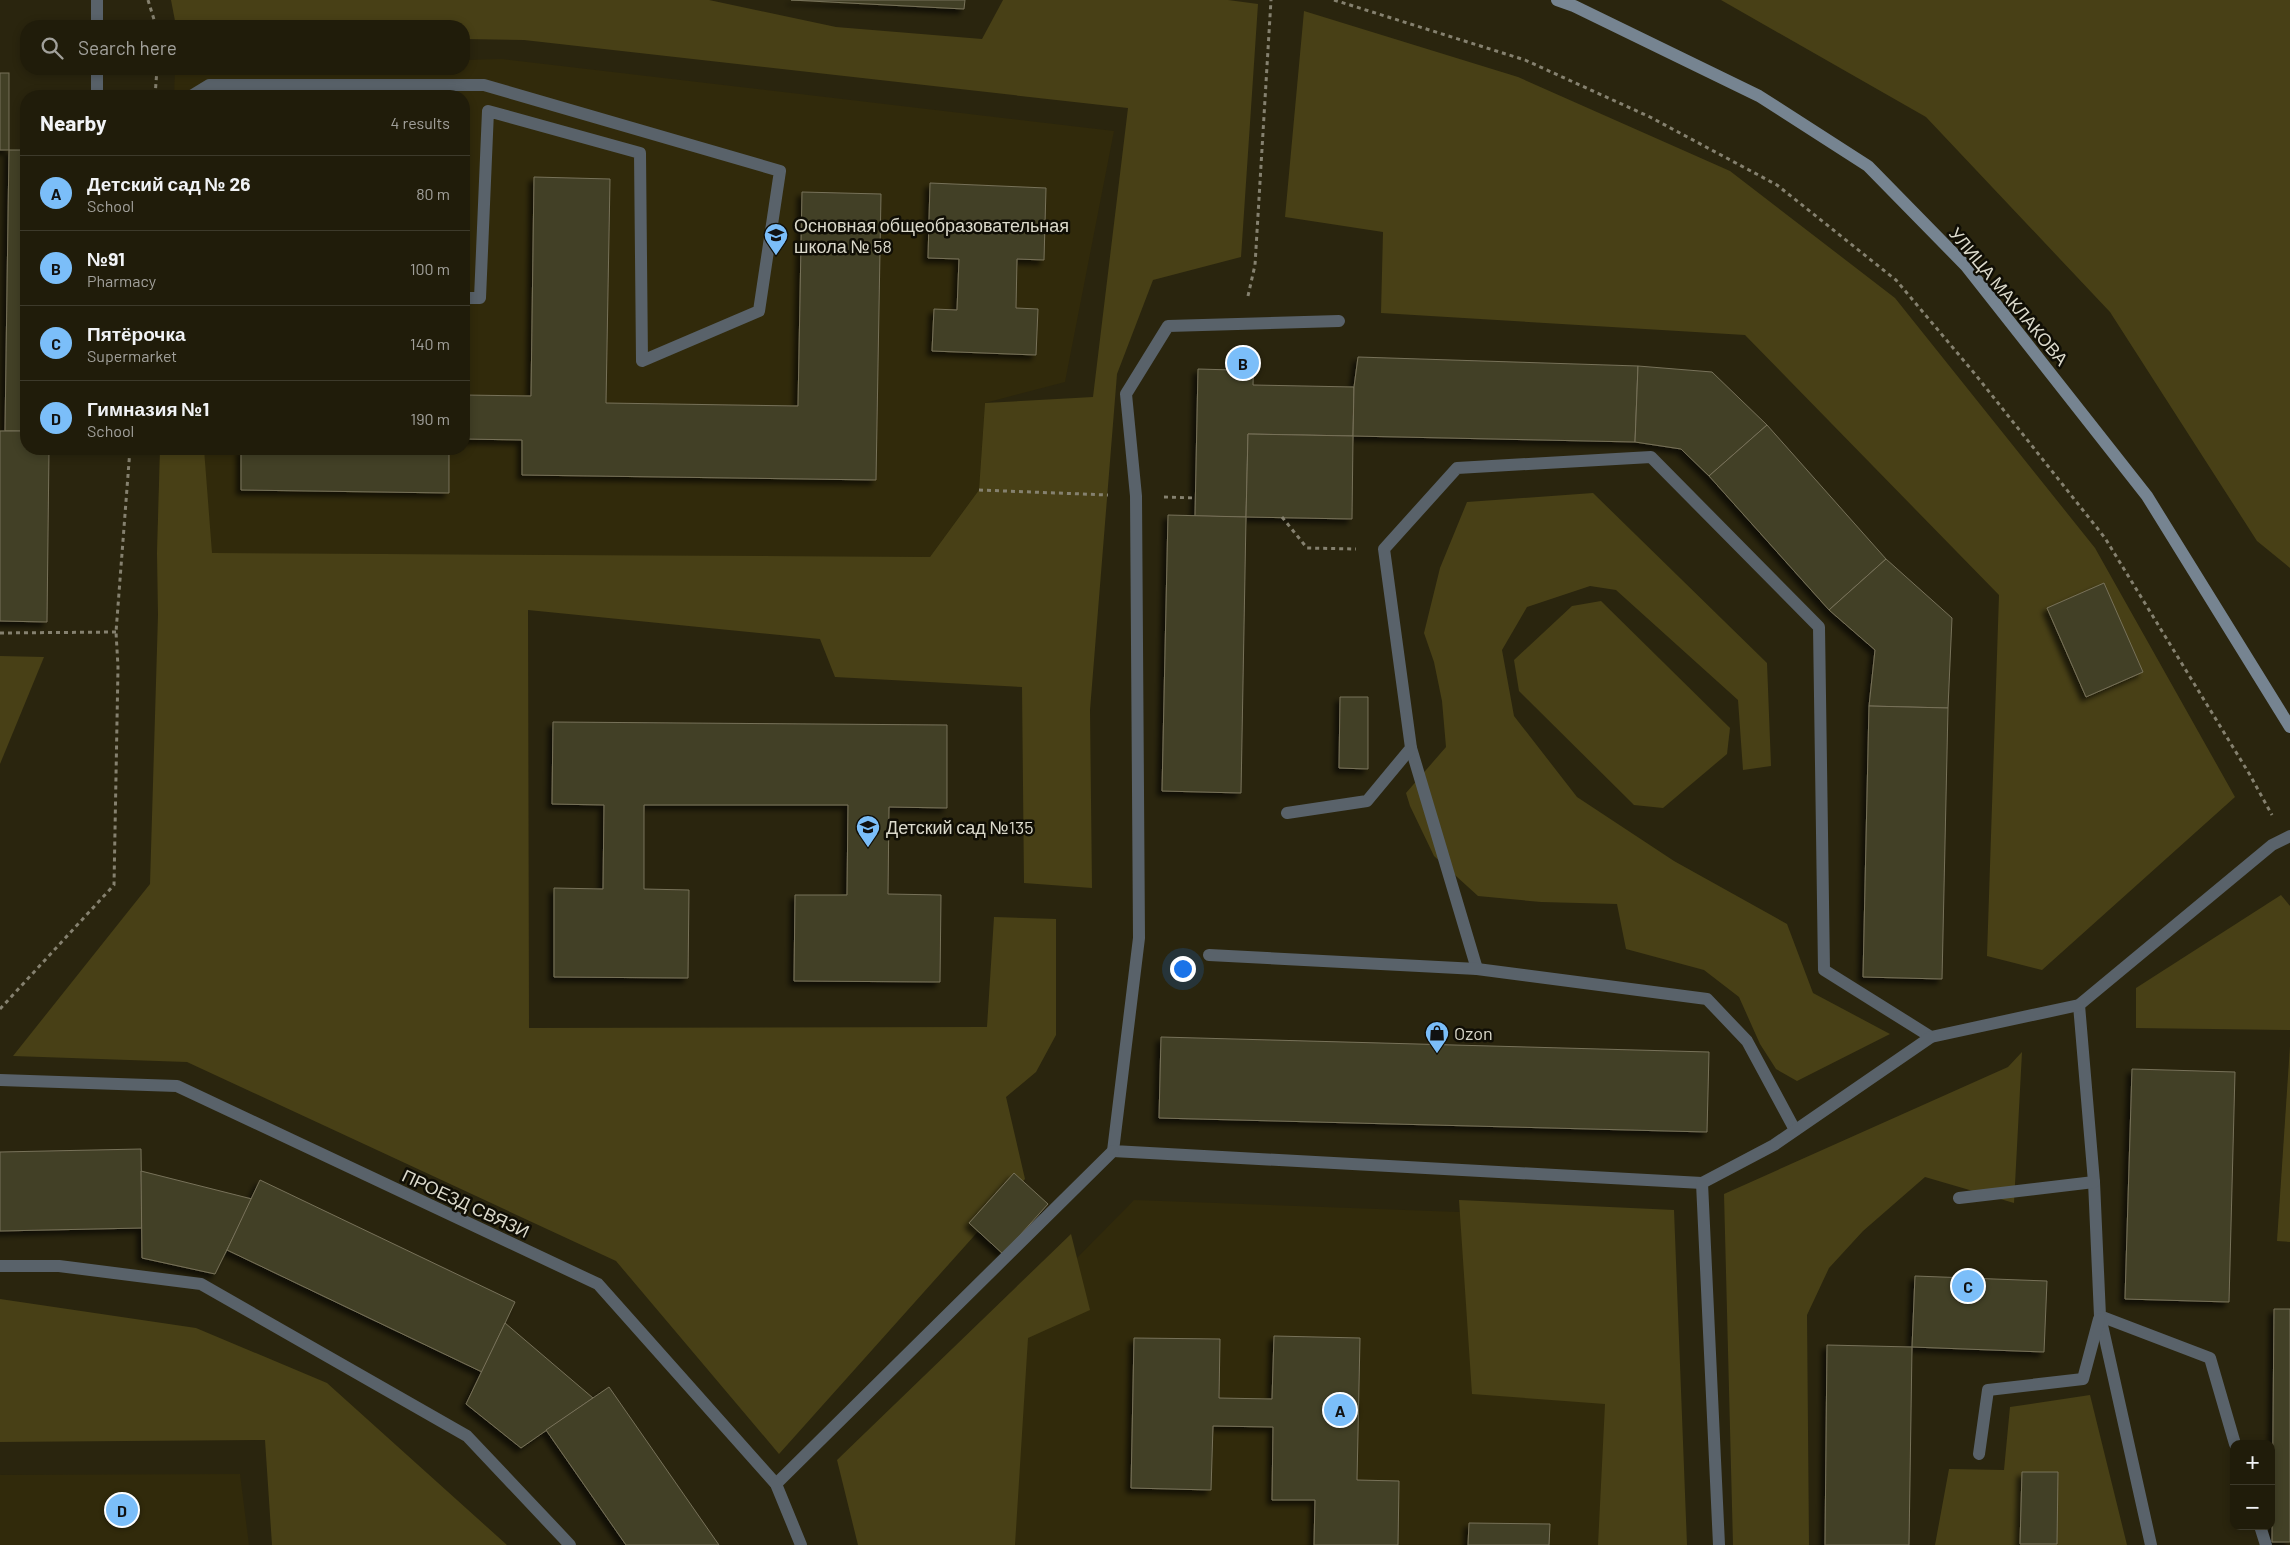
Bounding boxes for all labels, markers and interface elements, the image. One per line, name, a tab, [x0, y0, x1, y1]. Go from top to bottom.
search box	[20, 20, 470, 75]
icon: search	[38, 34, 66, 62]
text: Search here	[78, 36, 177, 59]
text: Nearby	[40, 110, 106, 135]
text: 4 results	[390, 113, 450, 132]
text: Детский сад № 26	[87, 172, 250, 195]
text: A	[51, 184, 61, 203]
text: 80 m	[416, 184, 450, 203]
text: School	[87, 196, 134, 215]
place label: Основная общеобразовательная школа № 58	[794, 214, 1069, 257]
school or university icon: Основная общеобразовательная школа № 58	[763, 222, 789, 256]
street label: УЛИЦА МАКЛАКОВА	[1945, 222, 2073, 370]
text: №91	[87, 247, 125, 270]
text: B	[51, 259, 61, 278]
text: 100 m	[410, 259, 450, 278]
text: Pharmacy	[87, 271, 156, 290]
text: Пятёрочка	[87, 322, 185, 345]
text: C	[51, 334, 61, 353]
text: 140 m	[410, 334, 450, 353]
pin: B	[1227, 344, 1259, 382]
text: Supermarket	[87, 346, 177, 365]
text: Гимназия №1	[87, 397, 209, 420]
text: D	[51, 409, 61, 428]
text: 190 m	[411, 409, 450, 428]
text: School	[87, 421, 134, 440]
school or university icon: Детский сад №135	[855, 814, 881, 848]
place label: Детский сад №135	[886, 816, 1033, 838]
your location	[1170, 956, 1196, 982]
shop icon: Ozon	[1424, 1020, 1450, 1054]
place label: Ozon	[1454, 1022, 1493, 1044]
street label: ПРОЕЗД СВЯЗИ	[399, 1164, 533, 1242]
pin: C	[1952, 1267, 1984, 1305]
pin: A	[1324, 1391, 1356, 1429]
map controls	[2230, 1440, 2275, 1530]
button: +	[2230, 1440, 2275, 1485]
button: −	[2230, 1485, 2275, 1530]
pin: D	[106, 1491, 138, 1529]

